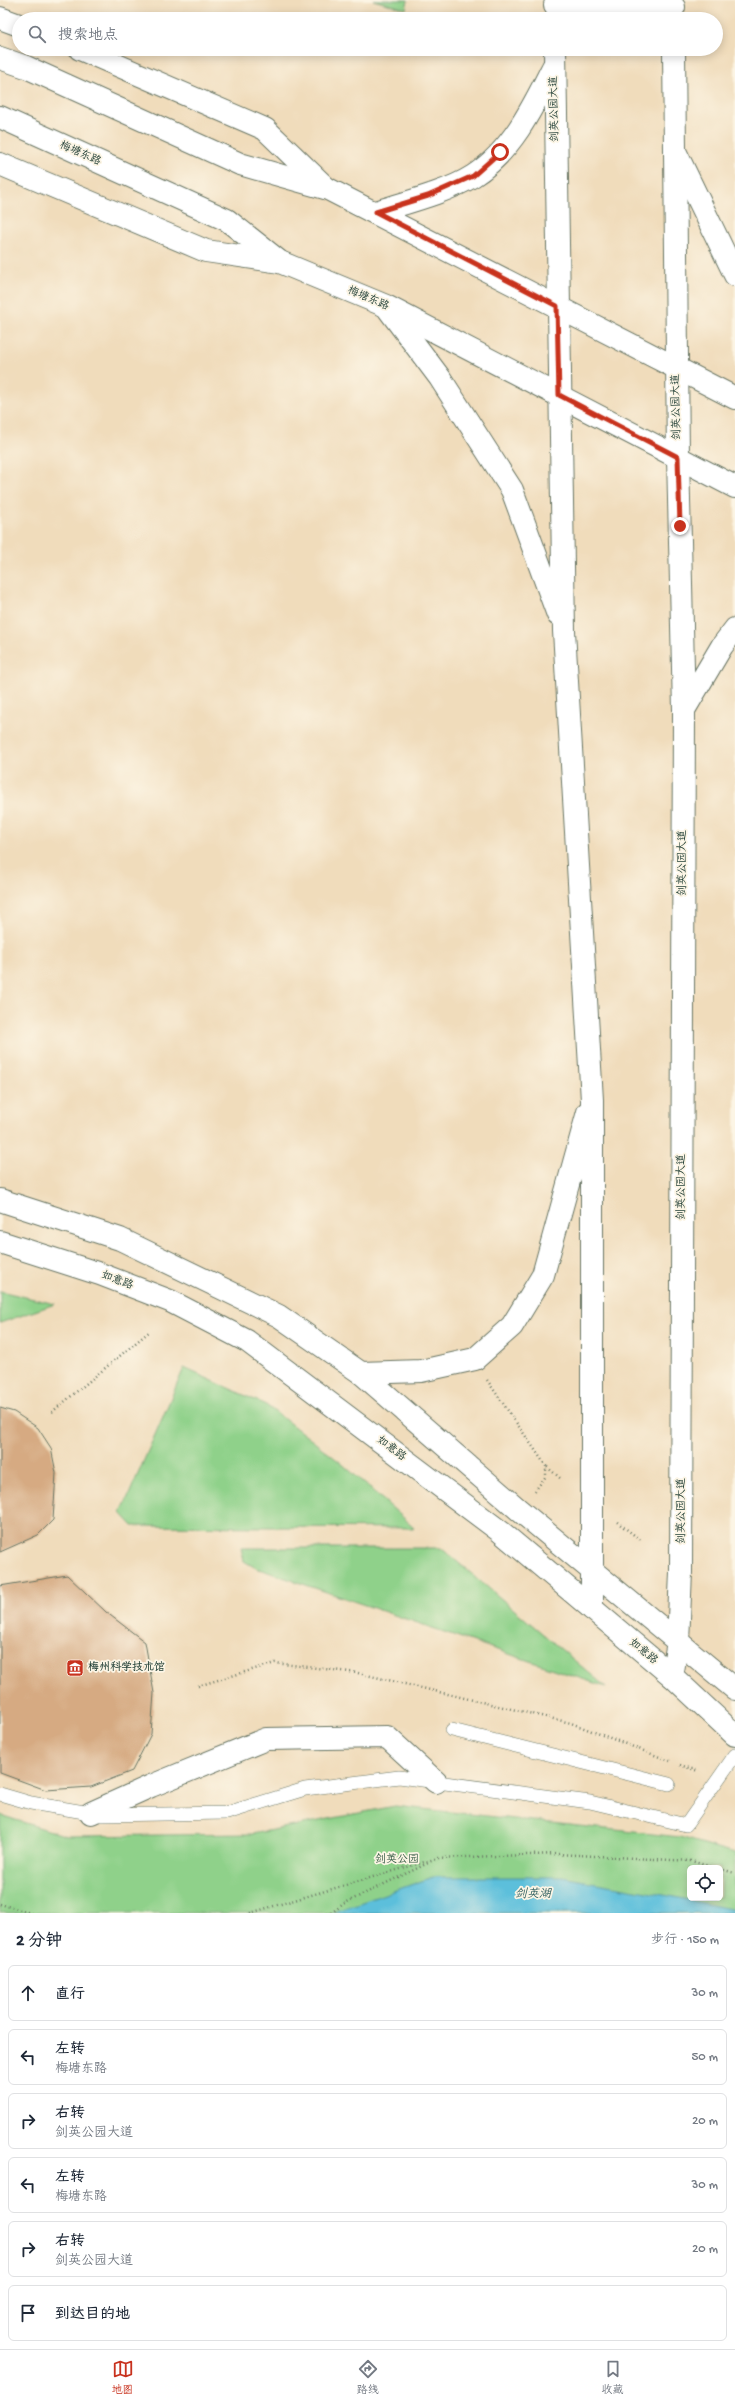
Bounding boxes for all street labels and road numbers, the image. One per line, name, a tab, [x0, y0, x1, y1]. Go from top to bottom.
street label: 剑英公园大道	[547, 76, 562, 142]
street label: 梅塘东路	[57, 138, 103, 168]
street label: 梅塘东路	[345, 283, 391, 313]
street label: 剑英公园大道	[669, 374, 684, 440]
street label: 剑英公园大道	[676, 830, 689, 896]
street label: 剑英公园大道	[675, 1154, 688, 1220]
street label: 如意路	[99, 1269, 135, 1293]
street label: 如意路	[374, 1433, 408, 1464]
street label: 剑英公园大道	[675, 1478, 688, 1544]
street label: 如意路	[627, 1636, 660, 1667]

